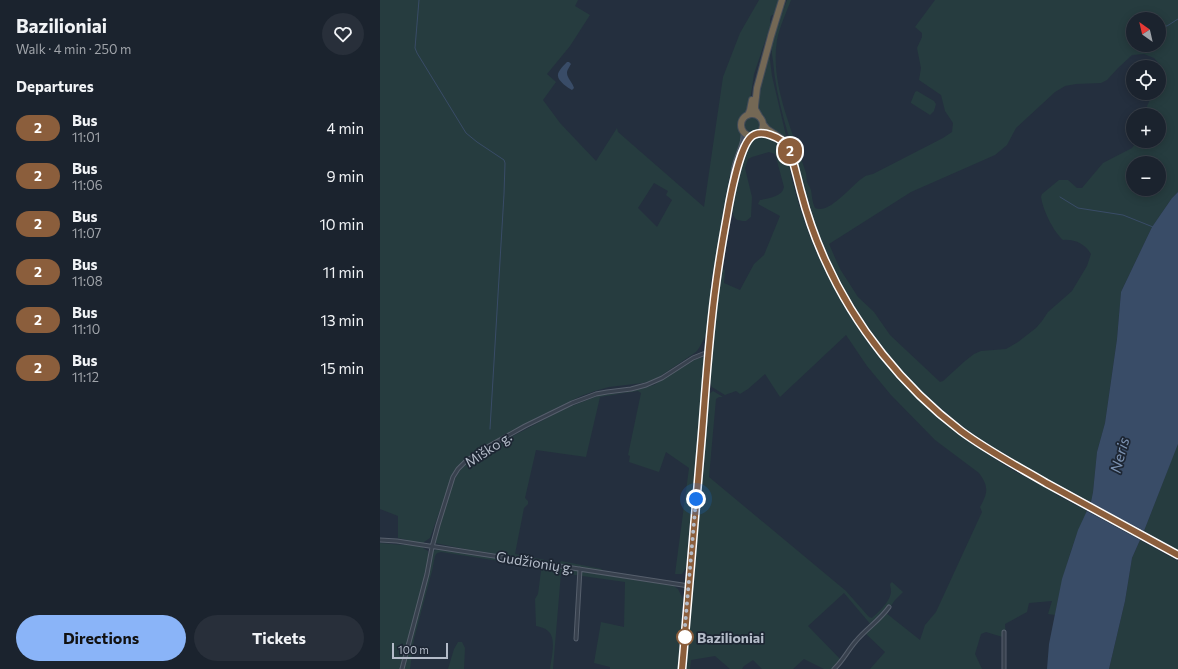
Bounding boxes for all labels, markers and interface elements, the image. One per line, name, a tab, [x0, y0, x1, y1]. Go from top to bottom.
north arrow	[1126, 12, 1166, 52]
map controls	[1126, 12, 1166, 196]
button: heart	[322, 13, 364, 55]
text: Bazilioniai	[16, 14, 107, 37]
text: Walk · 4 min · 250 m	[16, 41, 131, 57]
button: locate	[1126, 60, 1166, 100]
text: Departures	[16, 77, 94, 95]
button: +	[1126, 108, 1166, 148]
text: Bus	[72, 111, 97, 129]
text: 2	[34, 119, 42, 136]
text: 4 min	[327, 119, 364, 137]
text: 11:01	[72, 129, 100, 145]
line badge: 2	[777, 138, 803, 164]
text: 2	[786, 142, 794, 159]
button: −	[1126, 156, 1166, 196]
text: Bus	[72, 159, 97, 177]
text: 2	[34, 167, 42, 184]
text: 9 min	[326, 167, 364, 185]
text: 11:06	[72, 177, 103, 193]
text: Bus	[72, 207, 97, 225]
text: 2	[34, 215, 42, 232]
text: 10 min	[319, 215, 364, 233]
text: 11:07	[72, 225, 101, 241]
text: Bus	[72, 255, 97, 273]
text: 2	[34, 263, 42, 280]
text: 11 min	[323, 263, 364, 281]
text: 11:08	[72, 273, 103, 289]
text: Bus	[72, 303, 97, 321]
text: 2	[34, 311, 42, 328]
text: 13 min	[321, 311, 364, 329]
text: 11:10	[72, 321, 100, 337]
text: Bus	[72, 351, 97, 369]
text: 2	[34, 359, 42, 376]
text: 15 min	[321, 359, 364, 377]
text: 11:12	[72, 369, 99, 385]
street label: Miško g.	[461, 428, 515, 470]
water label: Neris	[1106, 435, 1132, 475]
your location	[686, 489, 706, 509]
street label: Gudžionių g.	[495, 547, 575, 577]
button: Directions	[16, 615, 186, 661]
button: Tickets	[194, 615, 364, 661]
marker: Bazilioniai	[676, 628, 694, 646]
place label: Bazilioniai	[697, 629, 764, 646]
scale bar	[392, 641, 448, 660]
text: 100 m	[398, 643, 429, 656]

